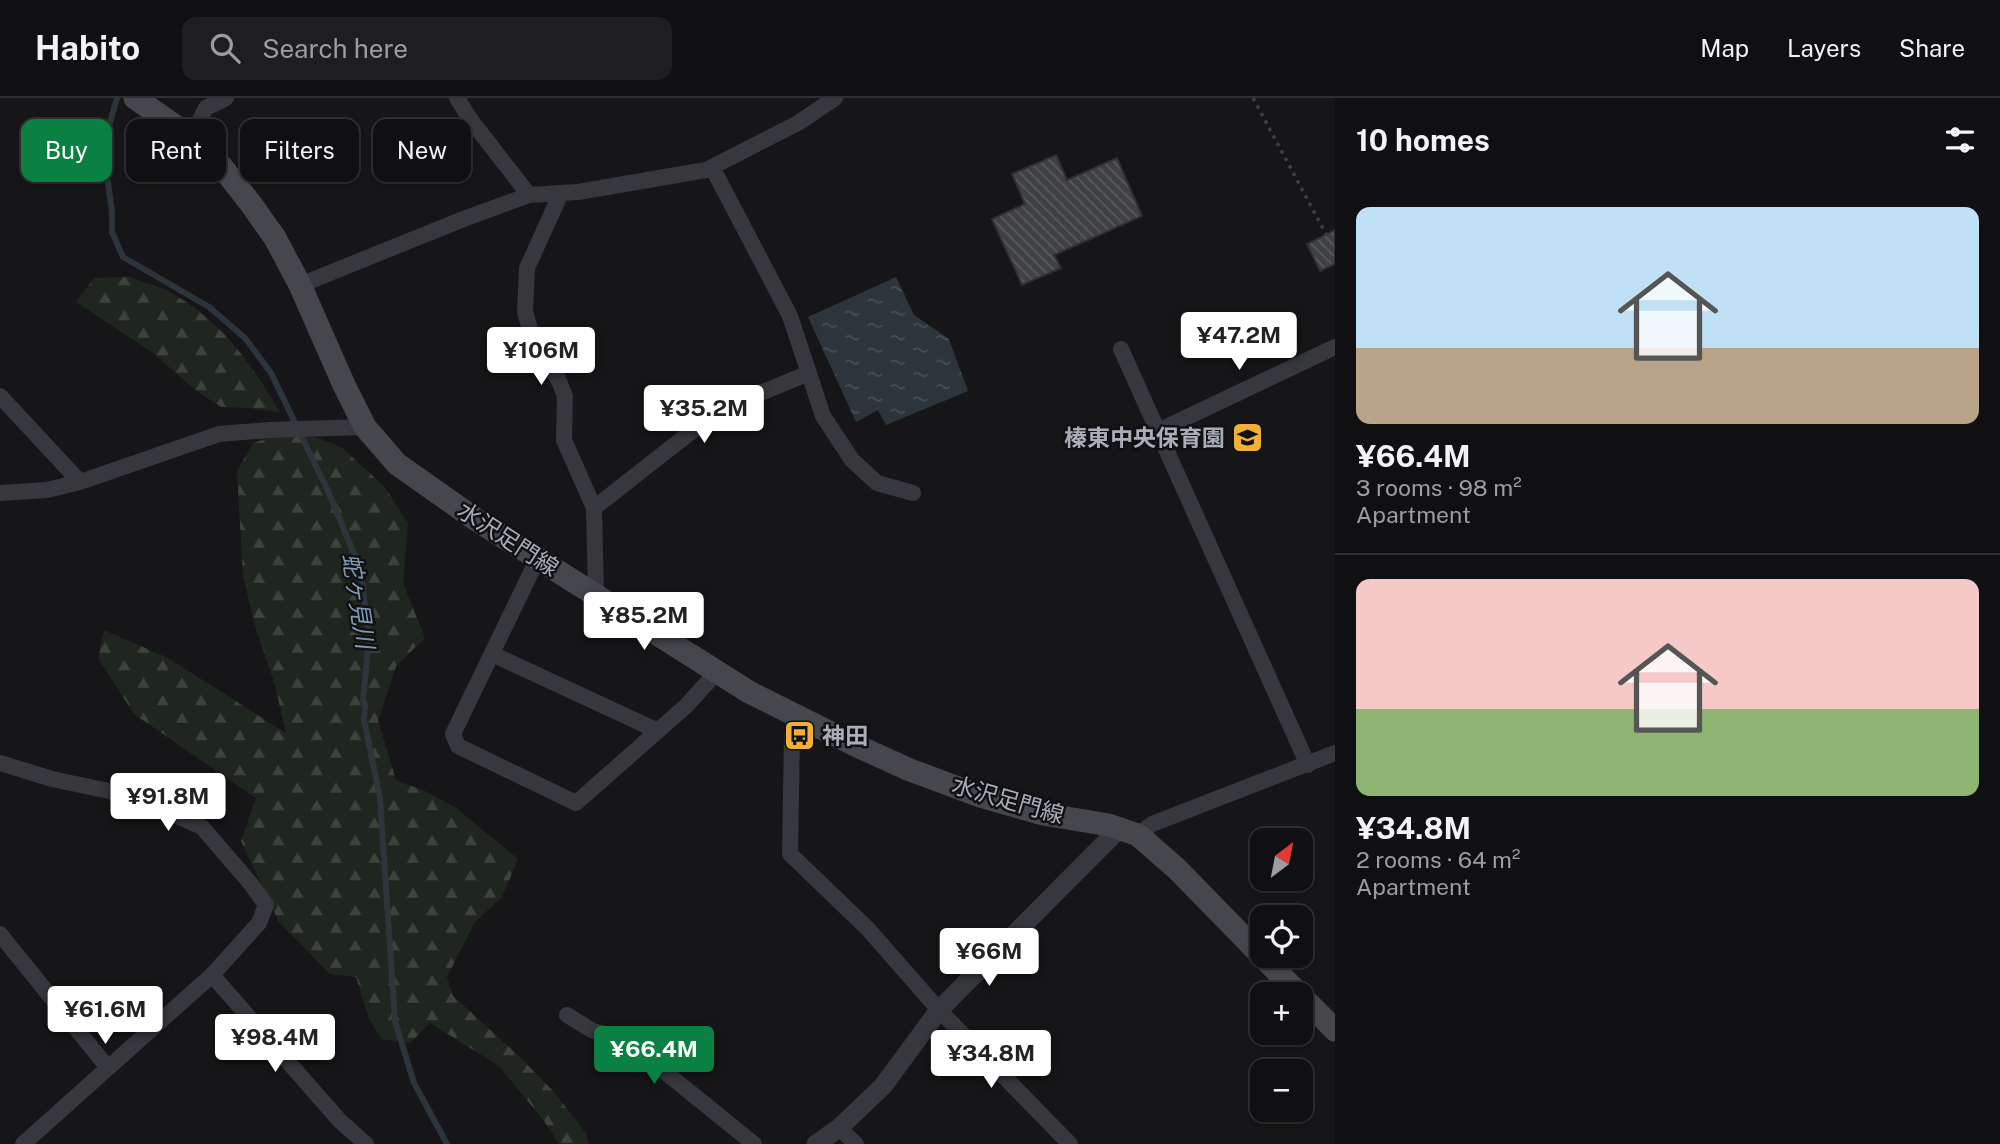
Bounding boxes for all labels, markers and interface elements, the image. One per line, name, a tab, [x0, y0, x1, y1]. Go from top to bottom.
search box	[182, 17, 672, 80]
text: Habito	[35, 29, 140, 67]
icon: search	[206, 29, 244, 67]
text: Search here	[262, 33, 408, 64]
text: Map	[1700, 34, 1749, 62]
text: Layers	[1787, 34, 1861, 62]
text: Share	[1899, 34, 1965, 62]
chip: Buy	[21, 119, 112, 182]
chip: Rent	[126, 119, 226, 182]
chip: Filters	[240, 119, 359, 182]
chip: New	[373, 119, 471, 182]
icon: filters	[1941, 121, 1979, 159]
text: 10 homes	[1356, 122, 1490, 158]
icon: home	[1605, 253, 1731, 379]
pin: ¥47.2M	[1182, 313, 1296, 372]
text: ¥47.2M	[1197, 321, 1281, 348]
pin: ¥106M	[492, 328, 590, 387]
text: ¥106M	[503, 336, 579, 363]
pin: ¥35.2M	[647, 386, 761, 445]
text: ¥35.2M	[660, 394, 748, 421]
school or university icon: 榛東中央保育園	[1231, 421, 1265, 455]
place label: 榛東中央保育園	[1064, 424, 1225, 451]
text: ¥66.4M	[1356, 438, 1471, 474]
text: 3 rooms · 98 m²	[1356, 474, 1522, 501]
street label: 水沢足門線	[453, 496, 564, 581]
text: Apartment	[1356, 501, 1471, 528]
water label: 蛇ヶ見川	[338, 551, 381, 653]
pin: ¥85.2M	[587, 592, 701, 652]
text: ¥85.2M	[600, 601, 688, 628]
icon: home	[1605, 625, 1731, 751]
bus stop icon: 神田	[782, 719, 816, 753]
place label: 神田	[822, 722, 868, 749]
street label: 水沢足門線	[949, 771, 1067, 828]
pin: ¥91.8M	[111, 774, 225, 833]
text: ¥91.8M	[127, 782, 209, 809]
text: ¥34.8M	[1356, 810, 1471, 846]
north arrow	[1250, 828, 1312, 891]
map controls	[1250, 828, 1313, 1122]
text: 2 rooms · 64 m²	[1356, 846, 1520, 873]
text: Apartment	[1356, 873, 1471, 900]
button: locate	[1250, 905, 1313, 968]
pin: ¥66M	[948, 928, 1030, 988]
text: ¥66M	[956, 937, 1022, 964]
button: +	[1250, 982, 1313, 1045]
pin: ¥61.6M	[48, 986, 162, 1046]
text: ¥61.6M	[64, 995, 146, 1022]
pin: ¥98.4M	[218, 1014, 332, 1074]
text: ¥98.4M	[231, 1023, 319, 1050]
pin: ¥66.4M	[597, 1026, 711, 1086]
pin: ¥34.8M	[934, 1030, 1048, 1090]
text: ¥66.4M	[610, 1035, 698, 1062]
text: ¥34.8M	[947, 1039, 1035, 1066]
button: −	[1250, 1059, 1313, 1122]

